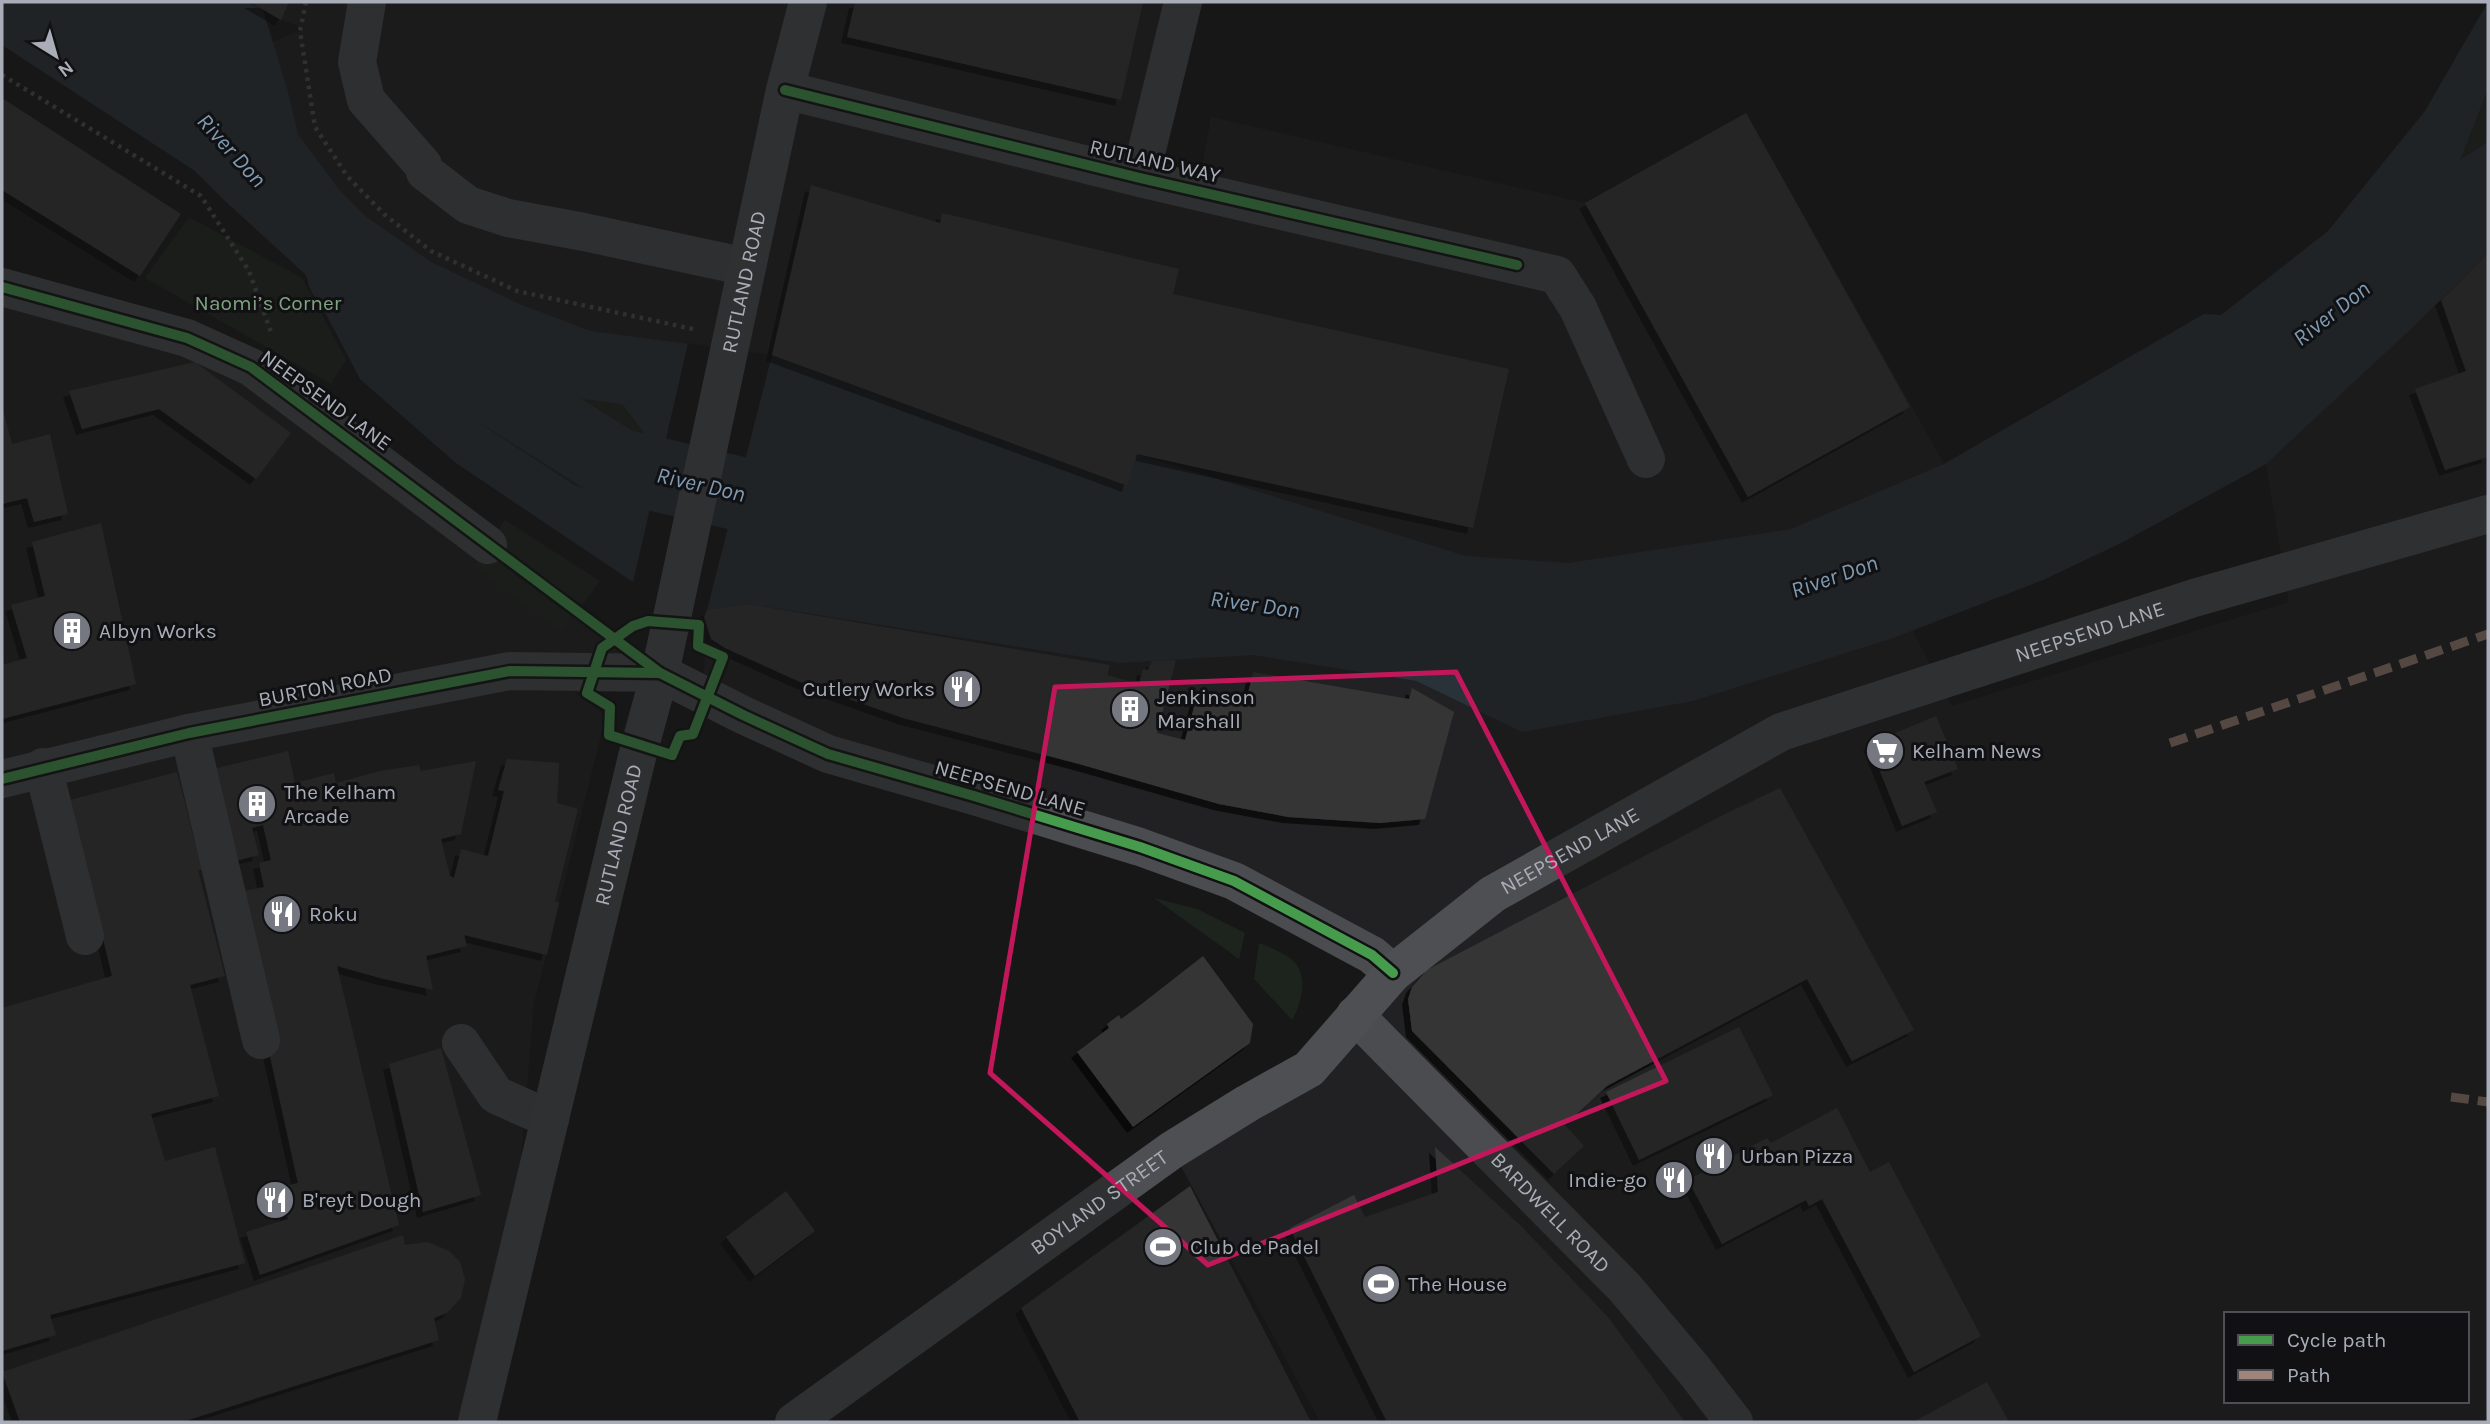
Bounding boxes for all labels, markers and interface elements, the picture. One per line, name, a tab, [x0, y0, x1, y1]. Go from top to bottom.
north arrow	[21, 21, 91, 91]
text: N	[54, 56, 78, 82]
water label: River Don	[191, 108, 272, 193]
street label: RUTLAND WAY	[1087, 134, 1223, 188]
street label: RUTLAND ROAD	[717, 209, 771, 355]
water label: River Don	[2287, 275, 2375, 352]
park label: Naomi’s Corner	[195, 291, 342, 315]
street label: NEEPSEND LANE	[256, 345, 396, 455]
water label: River Don	[654, 461, 748, 508]
water label: River Don	[1787, 549, 1881, 604]
water label: River Don	[1208, 585, 1301, 624]
street label: NEEPSEND LANE	[2012, 596, 2167, 667]
building icon: Albyn Works	[51, 610, 93, 652]
place label: Albyn Works	[99, 619, 217, 643]
street label: BURTON ROAD	[256, 662, 394, 712]
restaurant icon: Cutlery Works	[941, 668, 983, 710]
place label: Cutlery Works	[802, 677, 935, 701]
place label: Jenkinson Marshall	[1157, 685, 1255, 733]
building icon: Jenkinson Marshall	[1109, 688, 1151, 730]
supermarket icon: Kelham News	[1864, 730, 1906, 772]
place label: Kelham News	[1912, 739, 2042, 763]
street label: NEEPSEND LANE	[932, 755, 1088, 821]
street label: RUTLAND ROAD	[590, 762, 647, 908]
place label: The Kelham Arcade	[284, 780, 396, 828]
building icon: The Kelham Arcade	[236, 783, 278, 825]
street label: NEEPSEND LANE	[1496, 802, 1643, 899]
restaurant icon: Roku	[261, 893, 303, 935]
place label: Roku	[309, 902, 358, 926]
restaurant icon: Urban Pizza	[1693, 1135, 1735, 1177]
place label: Urban Pizza	[1741, 1144, 1853, 1168]
street label: BOYLAND STREET	[1026, 1145, 1173, 1260]
street label: BARDWELL ROAD	[1486, 1148, 1615, 1278]
restaurant icon: Indie-go	[1653, 1159, 1695, 1201]
place label: Indie-go	[1568, 1168, 1647, 1192]
restaurant icon: B'reyt Dough	[254, 1179, 296, 1221]
place label: B'reyt Dough	[302, 1188, 422, 1212]
sports icon: Club de Padel	[1142, 1226, 1184, 1268]
place label: Club de Padel	[1190, 1235, 1319, 1259]
sports icon: The House	[1360, 1263, 1402, 1305]
place label: The House	[1408, 1272, 1507, 1296]
legend	[2224, 1312, 2469, 1403]
text: Cycle path	[2287, 1328, 2387, 1352]
text: Path	[2287, 1363, 2331, 1387]

